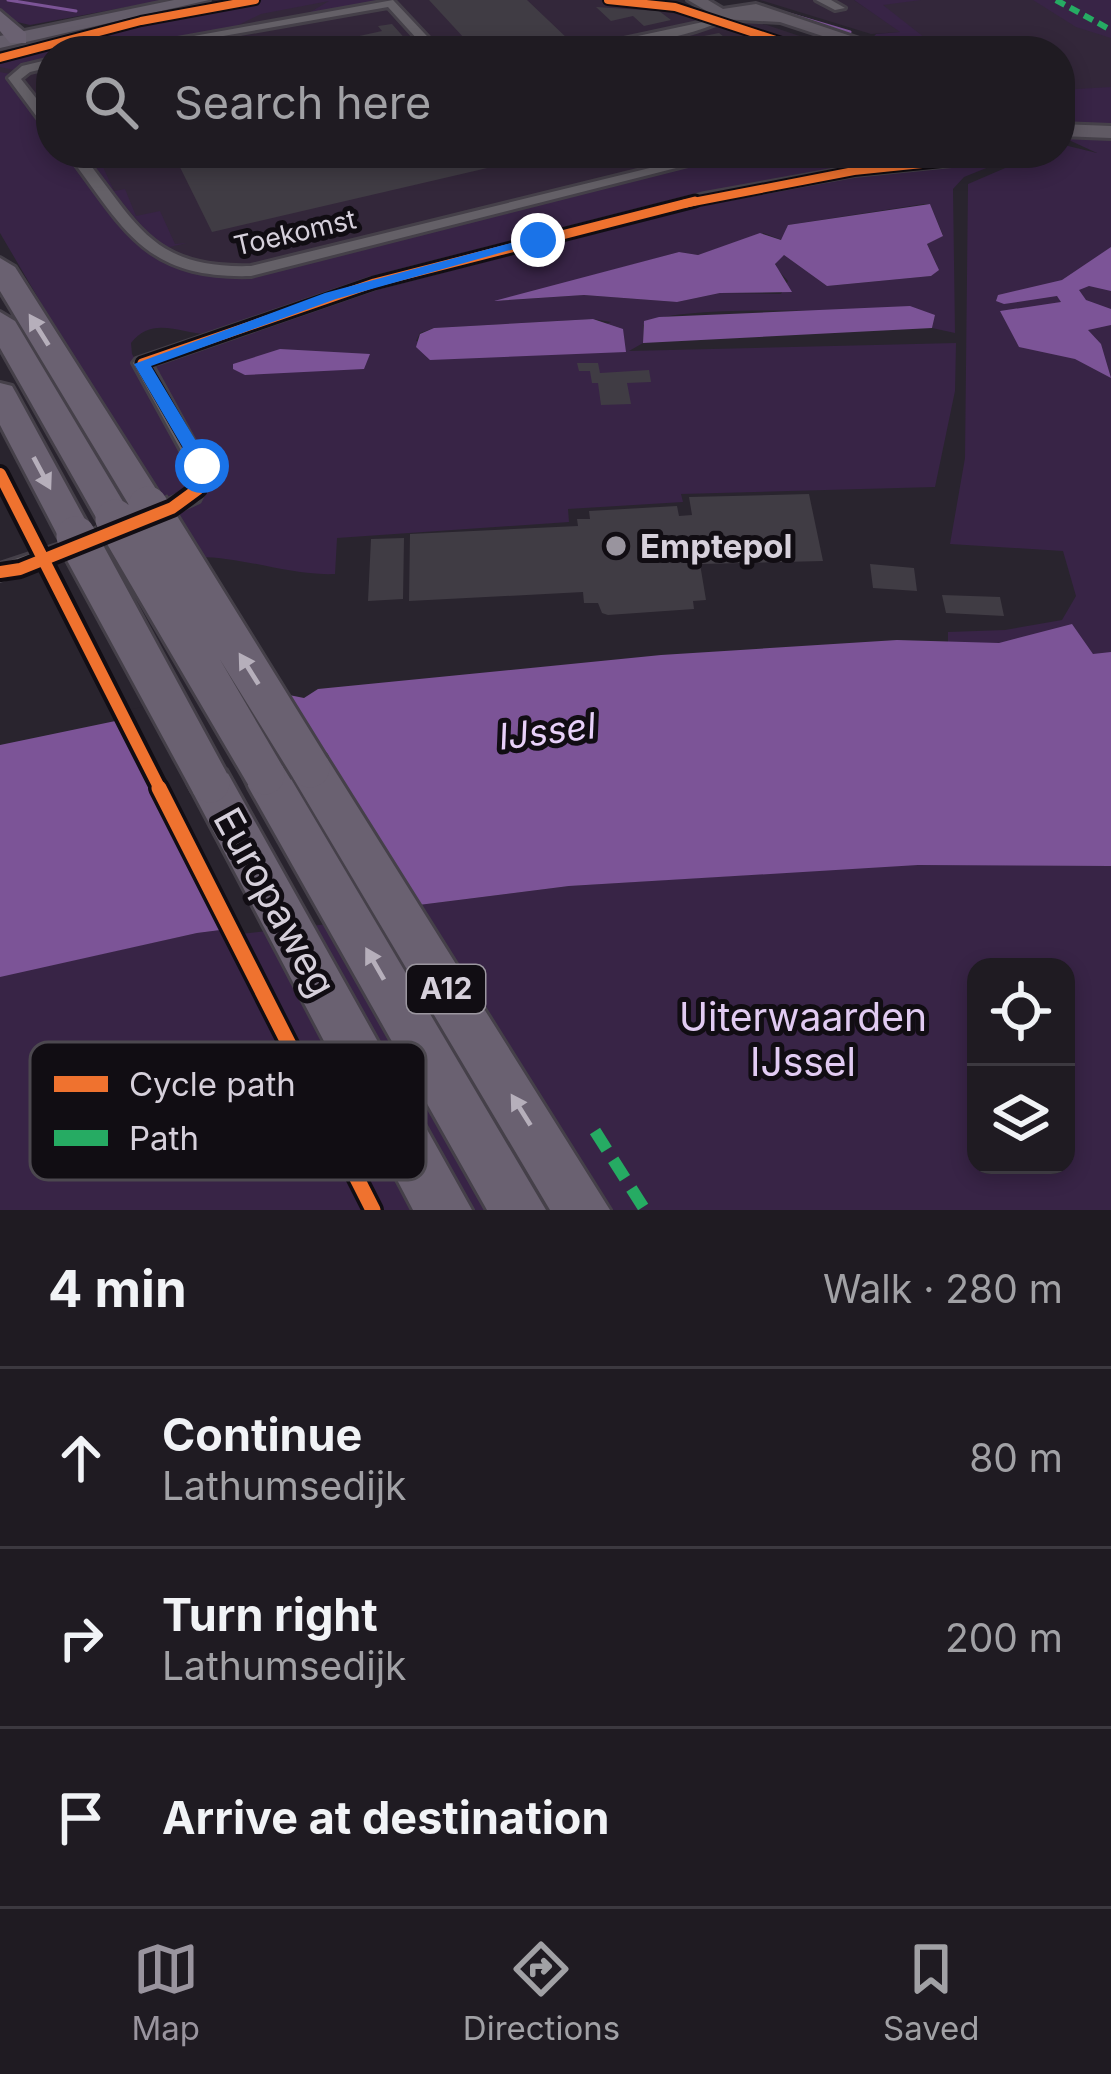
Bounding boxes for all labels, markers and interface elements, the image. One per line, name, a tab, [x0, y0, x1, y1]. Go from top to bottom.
search box	[36, 36, 1075, 168]
icon: search	[78, 69, 144, 135]
text: Search here	[174, 75, 431, 130]
street label: Toekomst	[231, 202, 359, 263]
route end	[511, 213, 565, 267]
one-way arrow	[29, 313, 50, 347]
route start	[175, 439, 229, 493]
one-way arrow	[31, 456, 52, 491]
place label: Emptepol	[640, 526, 792, 566]
marker: Emptepol	[603, 533, 629, 559]
one-way arrow	[239, 652, 260, 686]
water label: IJssel	[496, 703, 598, 759]
street label: Europaweg	[204, 799, 346, 1004]
one-way arrow	[365, 947, 386, 981]
map controls	[967, 958, 1075, 1174]
button: locate	[967, 958, 1075, 1066]
road number: A12	[407, 965, 485, 1013]
park label: Uiterwaarden IJssel	[679, 993, 927, 1085]
legend	[30, 1042, 426, 1180]
text: Cycle path	[129, 1064, 296, 1104]
button: layers	[967, 1066, 1075, 1174]
one-way arrow	[511, 1093, 532, 1127]
text: Path	[129, 1118, 199, 1158]
text: 4 min	[48, 1258, 187, 1319]
text: Walk · 280 m	[823, 1265, 1063, 1312]
text: Continue	[162, 1407, 362, 1462]
icon: ahead	[48, 1425, 114, 1491]
text: 80 m	[969, 1434, 1063, 1481]
text: Lathumsedijk	[162, 1462, 407, 1509]
text: Turn right	[162, 1587, 378, 1642]
icon: right	[48, 1605, 114, 1671]
text: 200 m	[945, 1614, 1063, 1661]
text: Lathumsedijk	[162, 1642, 407, 1689]
icon: arrive	[48, 1785, 114, 1851]
text: Arrive at destination	[162, 1790, 609, 1845]
tab: Map	[131, 1936, 200, 2048]
tab: Directions	[463, 1936, 620, 2048]
tab: Saved	[883, 1936, 980, 2048]

